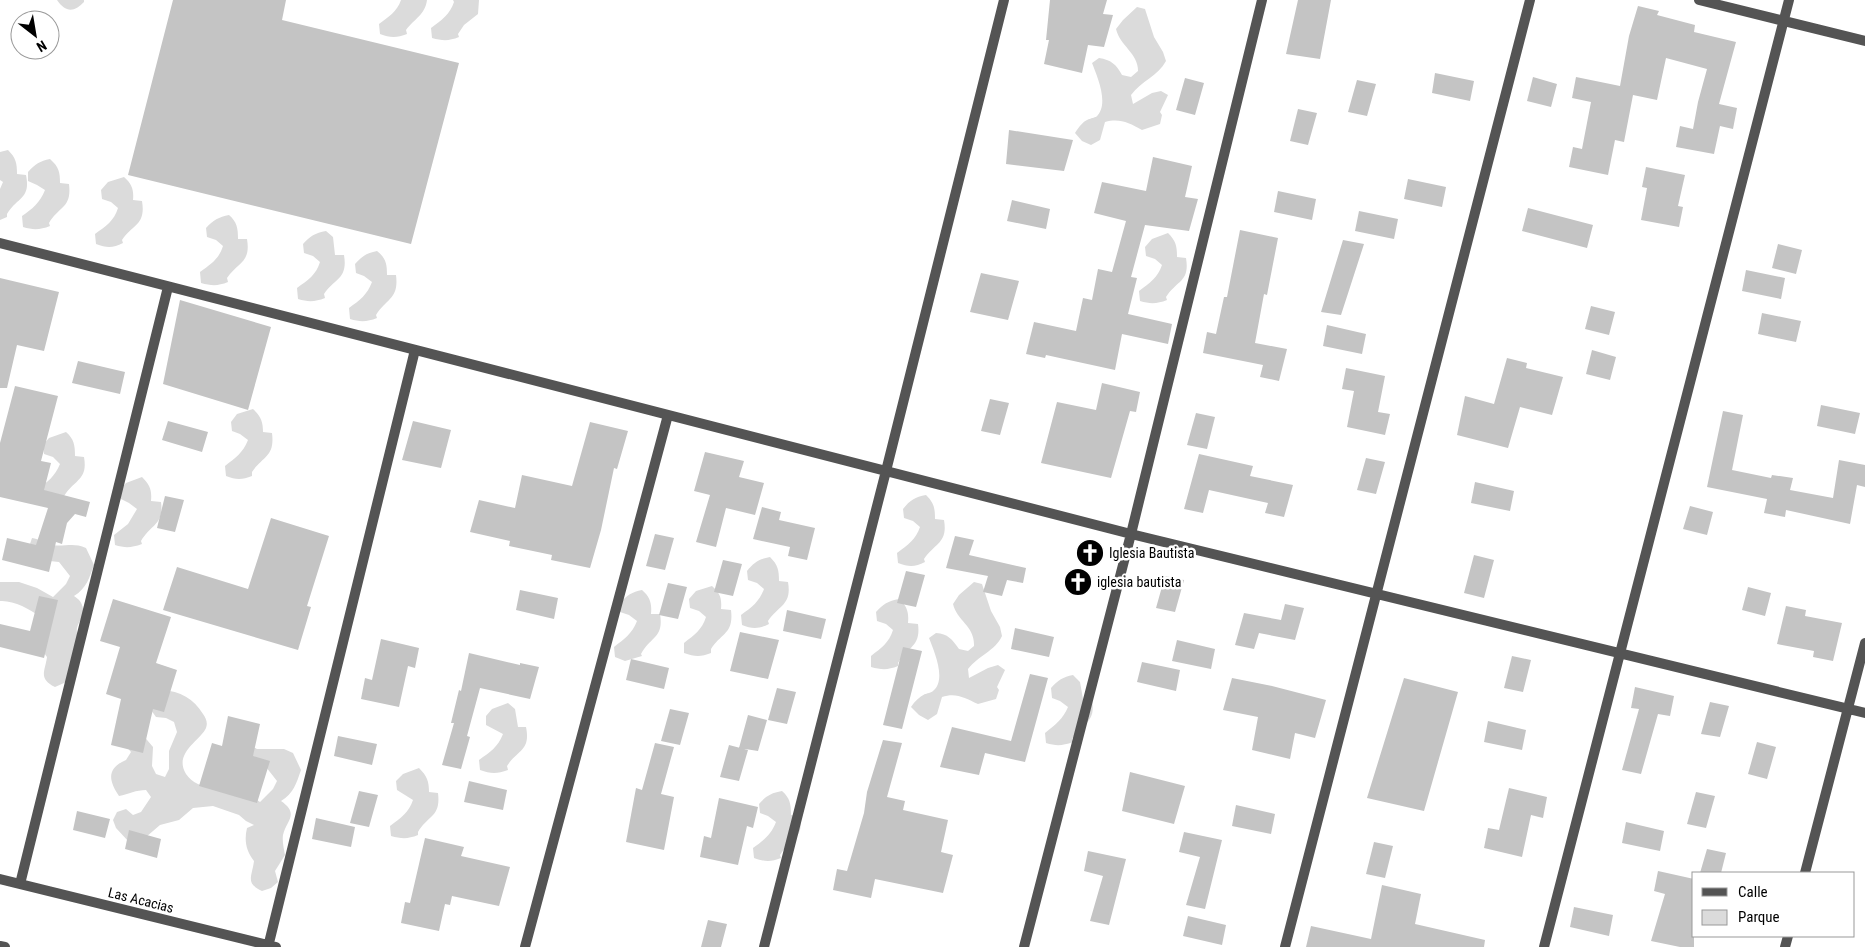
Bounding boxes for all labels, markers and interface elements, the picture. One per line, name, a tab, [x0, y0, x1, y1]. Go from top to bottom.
north arrow	[10, 10, 60, 60]
text: N	[34, 37, 49, 55]
church icon: Iglesia Bautista	[1075, 538, 1105, 568]
place label: Iglesia Bautista	[1109, 545, 1194, 561]
church icon: iglesia bautista	[1063, 567, 1093, 597]
place label: iglesia bautista	[1097, 574, 1181, 590]
legend	[1692, 872, 1855, 937]
text: Calle	[1738, 883, 1768, 901]
street label: Las Acacias	[107, 884, 175, 916]
text: Parque	[1738, 908, 1780, 926]

